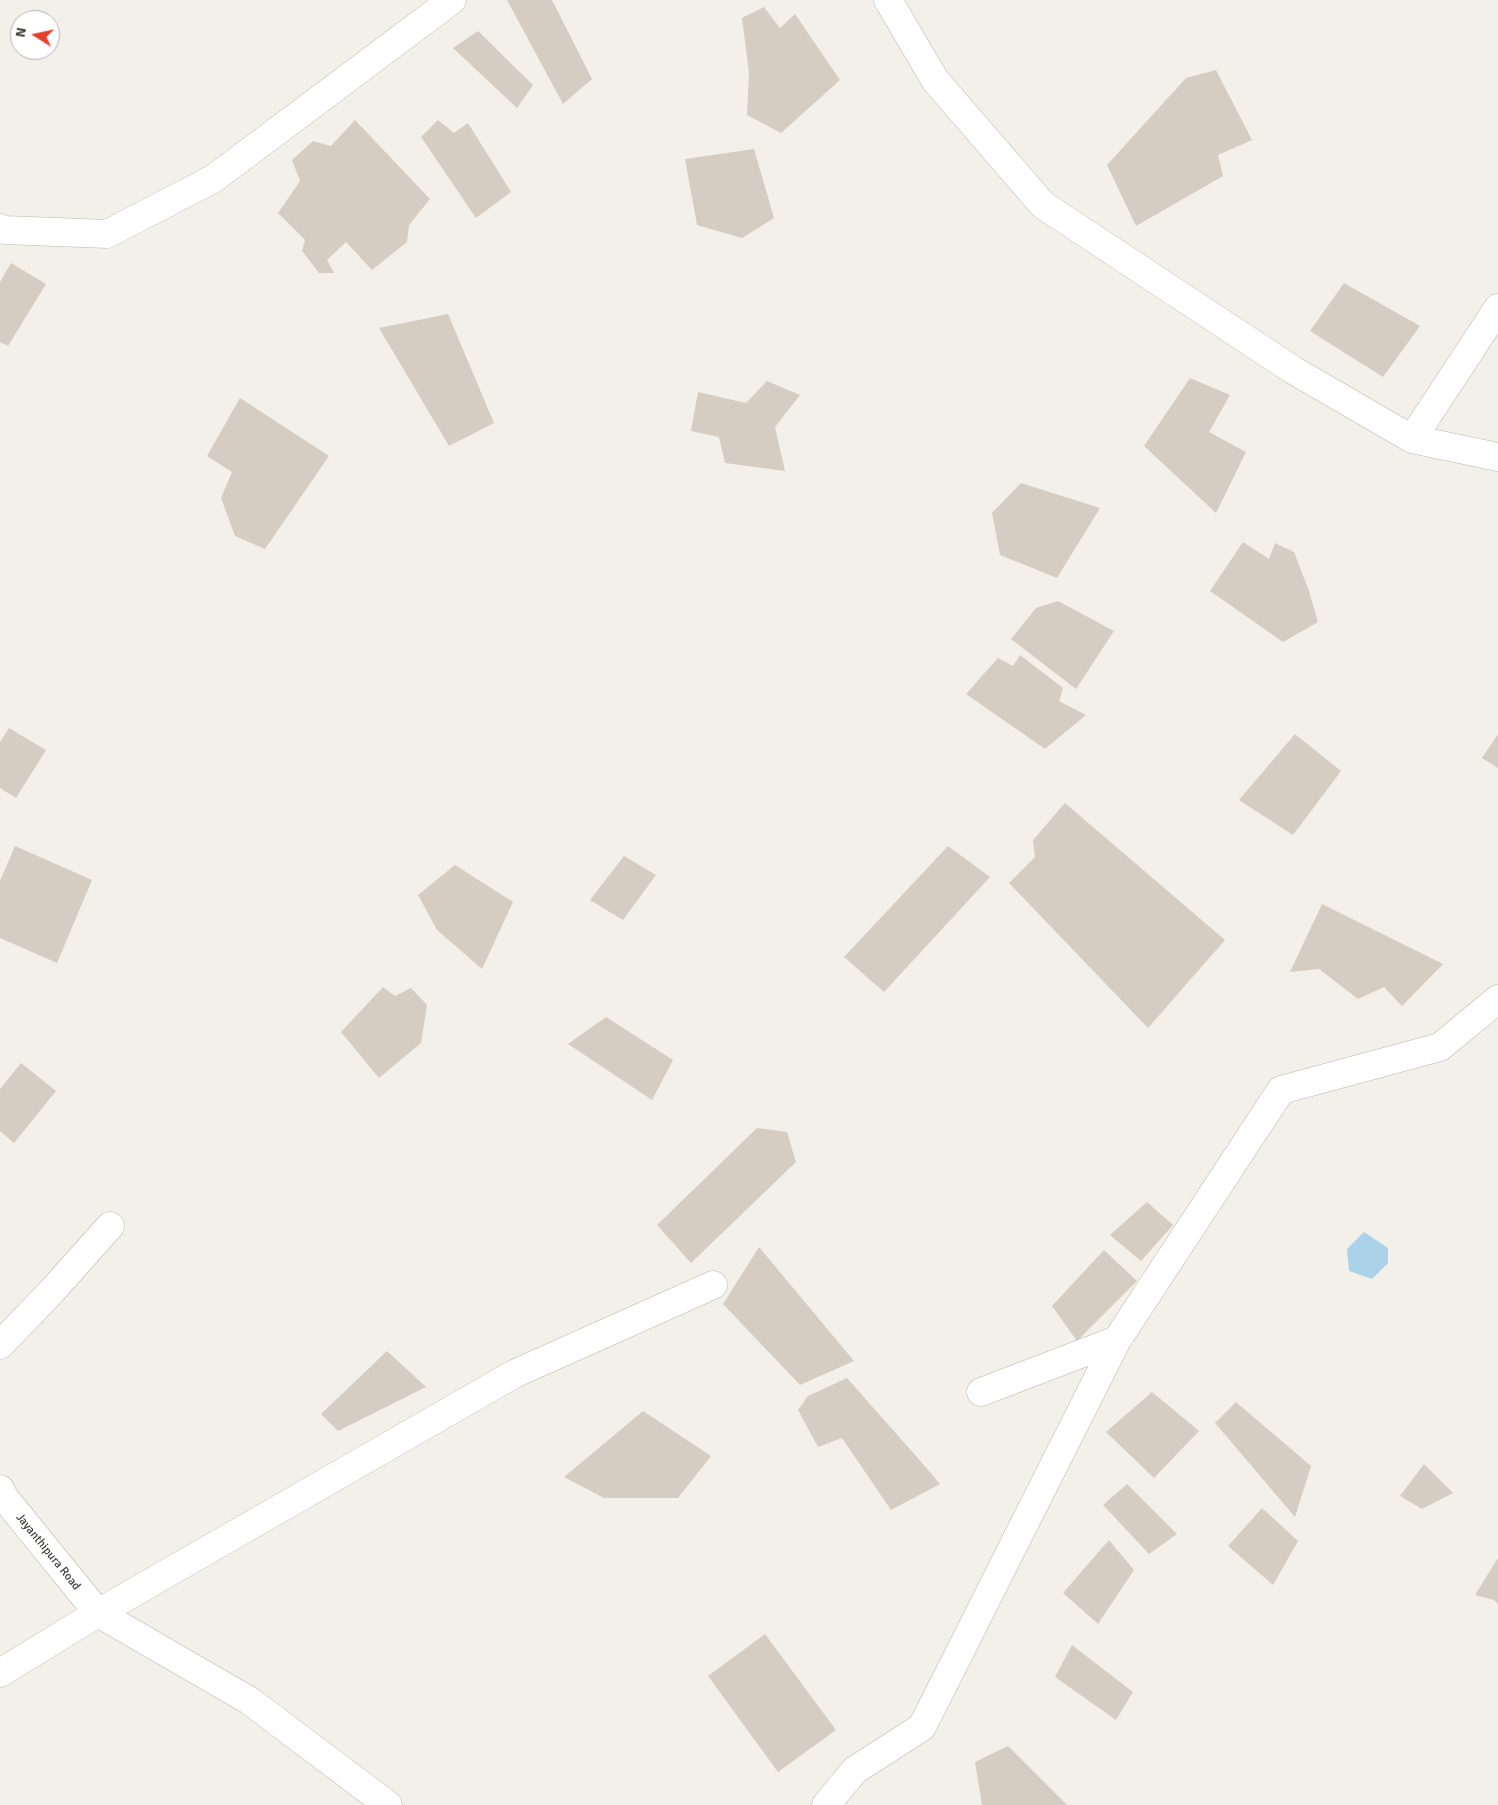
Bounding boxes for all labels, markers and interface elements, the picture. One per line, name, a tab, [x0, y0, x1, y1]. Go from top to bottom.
north arrow	[10, 10, 60, 60]
text: N	[12, 26, 30, 39]
street label: Jayanthipura Road	[13, 1511, 83, 1593]

